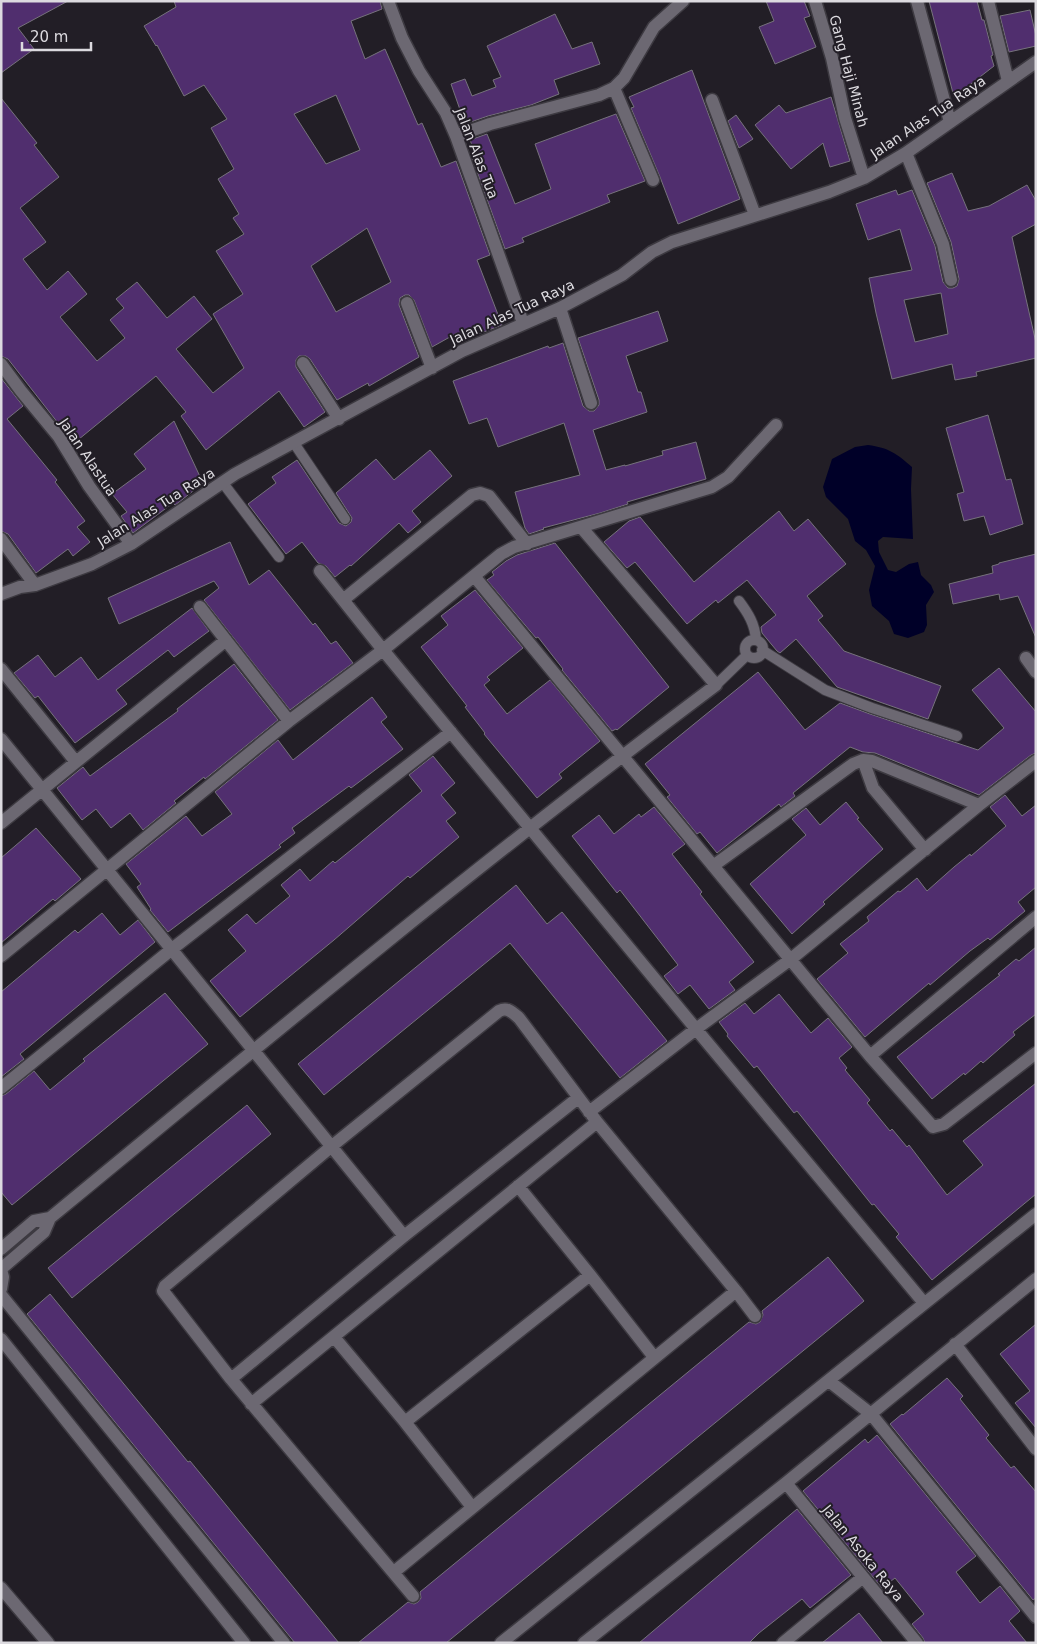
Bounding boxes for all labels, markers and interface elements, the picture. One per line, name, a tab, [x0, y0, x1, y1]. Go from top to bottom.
street label: Gang Haji Minah	[826, 13, 872, 129]
scale bar	[22, 20, 91, 52]
text: 20 m	[30, 28, 68, 46]
street label: Jalan Alas Tua Raya	[867, 72, 989, 162]
street label: Jalan Alas Tua	[452, 104, 502, 201]
street label: Jalan Alas Tua Raya	[446, 276, 577, 348]
street label: Jalan Alastua	[55, 414, 120, 499]
street label: Jalan Alas Tua Raya	[93, 464, 218, 550]
street label: Jalan Asoka Raya	[818, 1501, 907, 1605]

